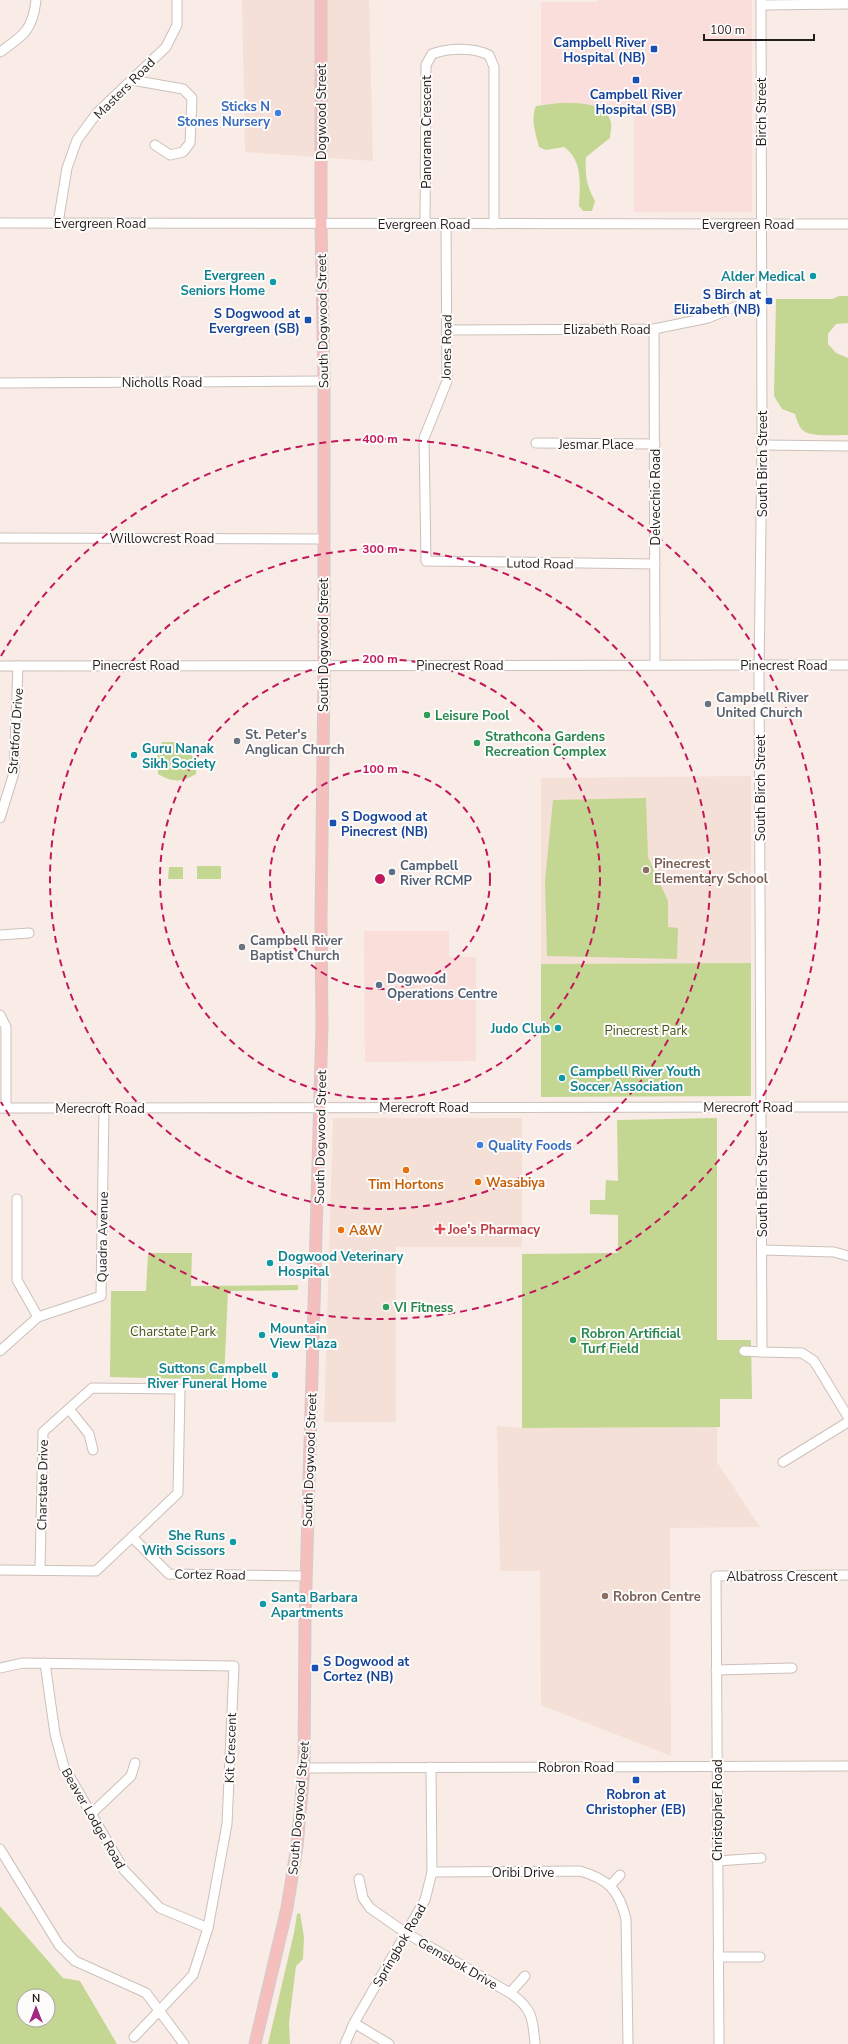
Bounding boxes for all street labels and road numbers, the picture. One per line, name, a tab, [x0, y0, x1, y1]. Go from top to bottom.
street label: Masters Road	[90, 54, 159, 123]
street label: Dogwood Street	[313, 63, 331, 160]
street label: Panorama Crescent	[418, 75, 436, 189]
street label: Birch Street	[753, 77, 771, 146]
street label: Evergreen Road	[54, 215, 146, 233]
street label: Evergreen Road	[378, 216, 470, 234]
street label: Evergreen Road	[702, 216, 794, 234]
street label: South Dogwood Street	[313, 253, 333, 388]
street label: Jones Road	[437, 314, 457, 381]
street label: Elizabeth Road	[563, 321, 651, 339]
street label: Nicholls Road	[122, 374, 202, 392]
street label: South Birch Street	[754, 410, 772, 517]
street label: Jesmar Place	[557, 436, 634, 454]
street label: Delvecchio Road	[647, 449, 665, 545]
street label: Willowcrest Road	[110, 530, 214, 548]
street label: Lutod Road	[506, 554, 574, 574]
street label: South Dogwood Street	[315, 578, 333, 712]
street label: Pinecrest Road	[92, 657, 180, 675]
street label: Pinecrest Road	[416, 657, 504, 675]
street label: Pinecrest Road	[740, 657, 828, 675]
street label: Stratford Drive	[4, 687, 28, 775]
street label: South Birch Street	[752, 734, 770, 841]
street label: South Dogwood Street	[311, 1069, 331, 1204]
street label: Merecroft Road	[379, 1099, 469, 1117]
street label: Merecroft Road	[703, 1099, 793, 1117]
street label: Merecroft Road	[55, 1100, 145, 1118]
street label: South Birch Street	[754, 1130, 772, 1237]
street label: Quadra Avenue	[93, 1191, 113, 1283]
street label: South Dogwood Street	[299, 1392, 321, 1527]
street label: Charstate Drive	[33, 1439, 53, 1531]
street label: Cortez Road	[174, 1565, 246, 1585]
street label: Albatross Crescent	[726, 1568, 838, 1586]
street label: Kit Crescent	[221, 1712, 241, 1783]
street label: South Dogwood Street	[284, 1740, 314, 1876]
street label: Robron Road	[538, 1759, 614, 1777]
street label: Christopher Road	[709, 1759, 727, 1861]
street label: Beaver Lodge Road	[57, 1765, 129, 1872]
street label: Oribi Drive	[492, 1864, 554, 1882]
street label: Springbok Road	[369, 1901, 431, 1990]
street label: Gemsbok Drive	[414, 1934, 501, 1994]

